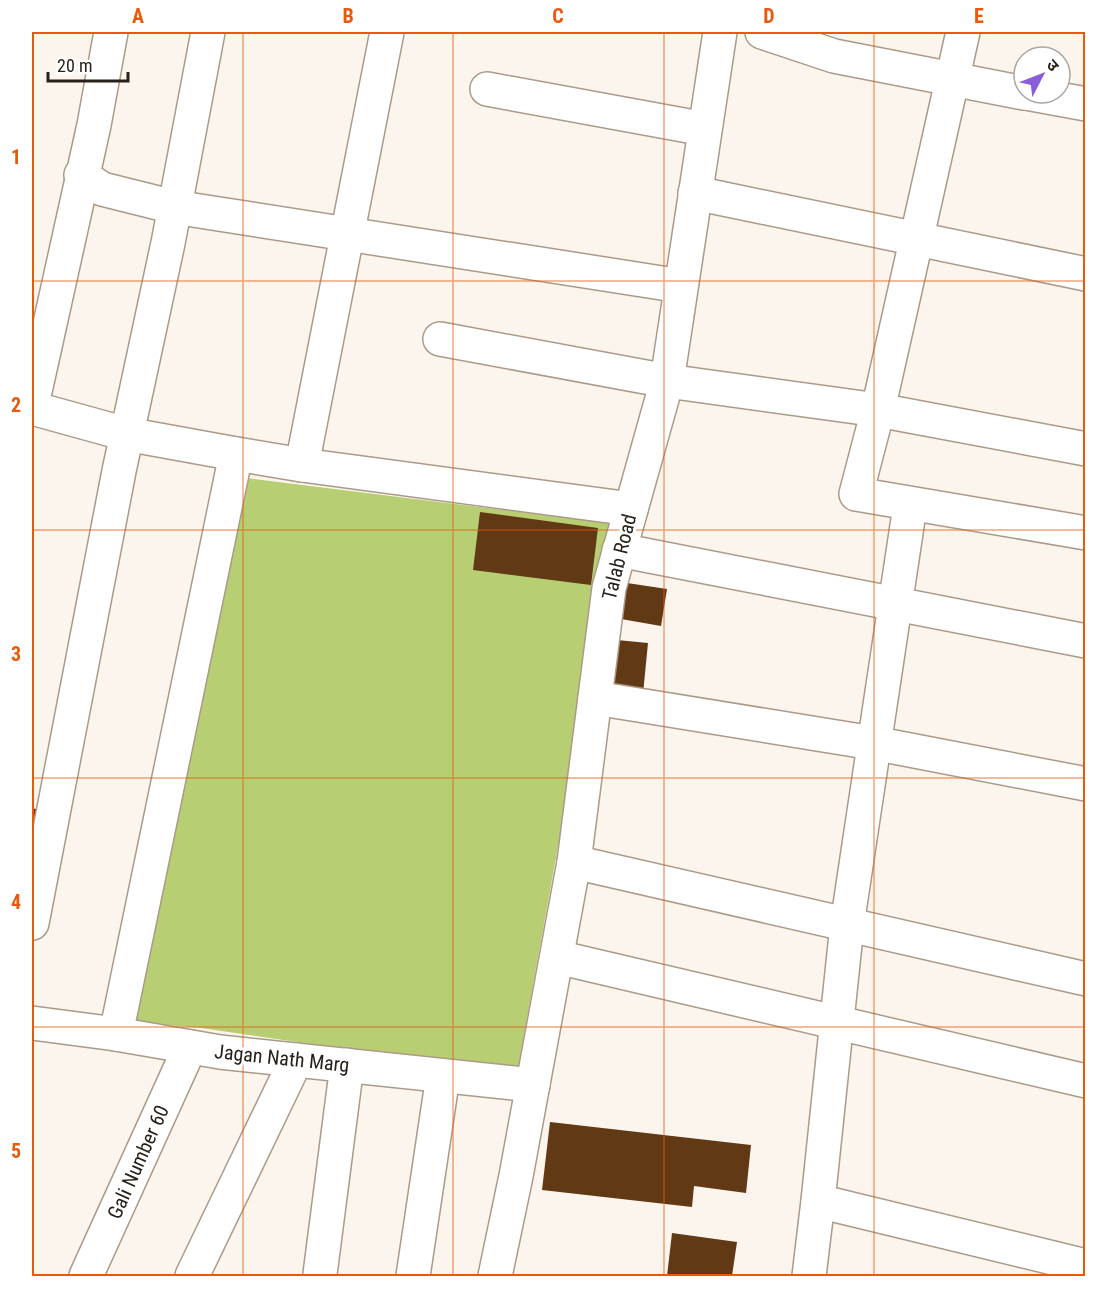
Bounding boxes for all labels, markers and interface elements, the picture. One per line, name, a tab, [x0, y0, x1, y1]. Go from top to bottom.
text: A	[132, 4, 144, 28]
text: B	[342, 4, 354, 28]
text: C	[552, 4, 564, 28]
text: D	[763, 4, 775, 28]
text: E	[974, 4, 984, 28]
scale bar	[48, 45, 128, 83]
north arrow	[1012, 45, 1072, 105]
text: 20 m	[57, 55, 92, 76]
text: उ	[1043, 55, 1063, 76]
text: 1	[11, 145, 21, 169]
text: 2	[11, 393, 21, 417]
street label: Talab Road	[597, 512, 641, 602]
text: 3	[11, 642, 21, 666]
text: 4	[11, 890, 21, 914]
street label: Jagan Nath Marg	[213, 1039, 351, 1077]
street label: Gali Number 60	[102, 1101, 174, 1223]
text: 5	[11, 1139, 21, 1163]

